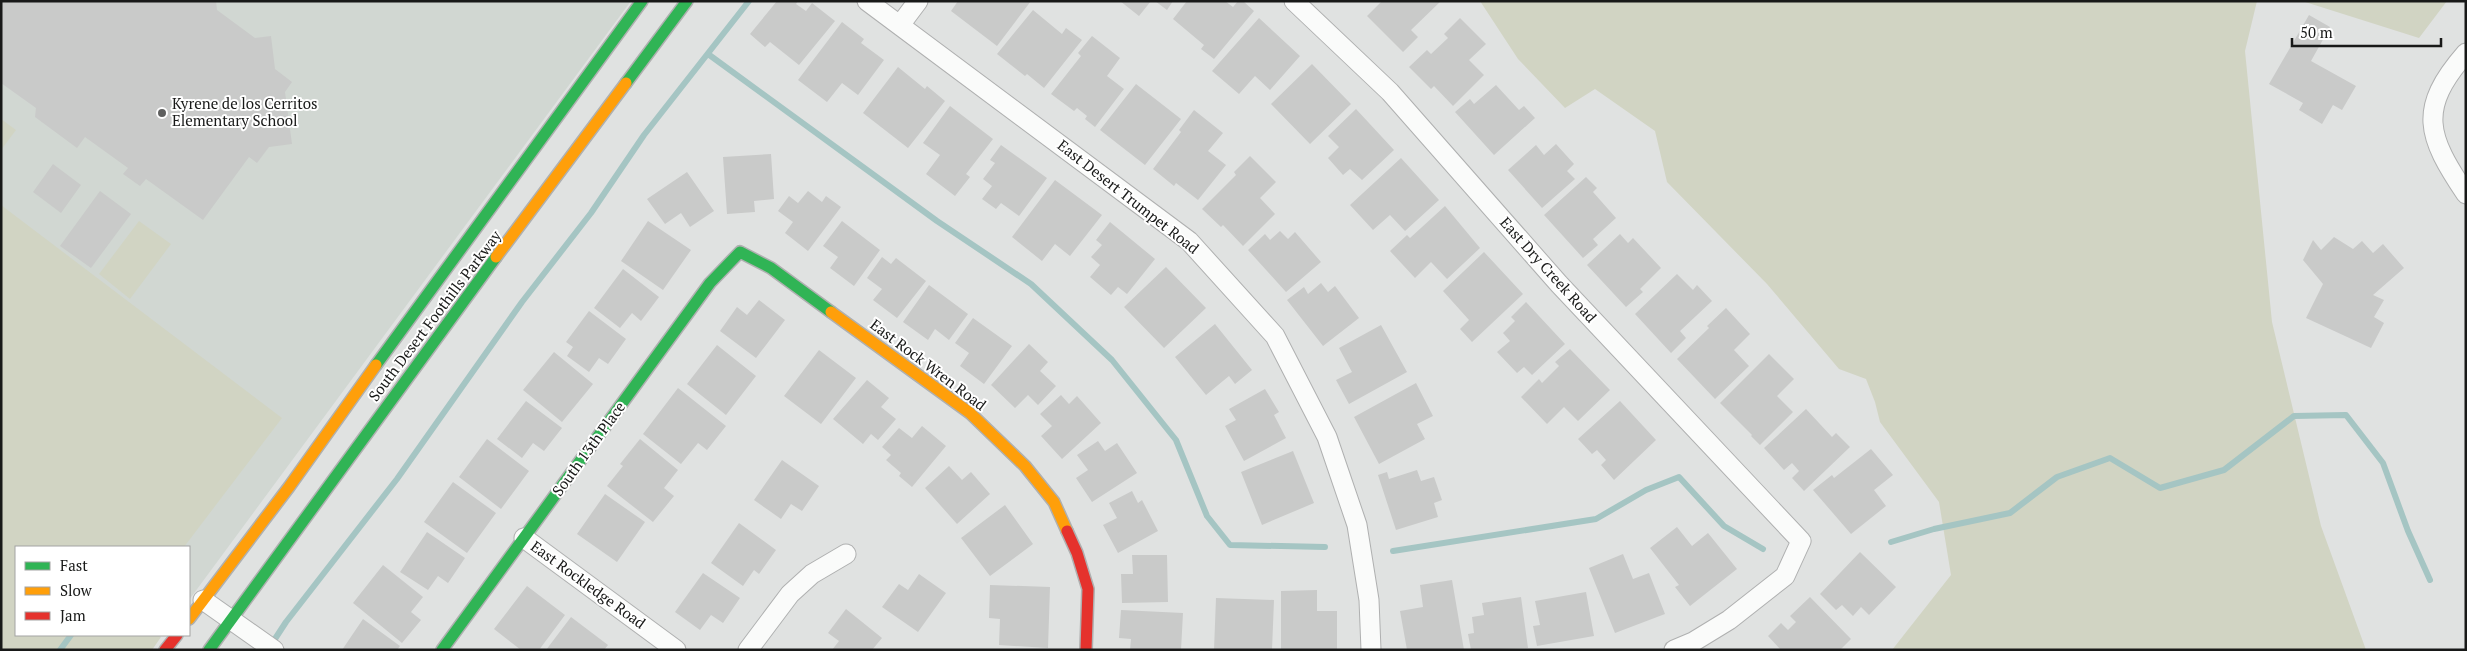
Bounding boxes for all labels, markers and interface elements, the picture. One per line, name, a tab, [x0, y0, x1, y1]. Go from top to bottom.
scale bar	[2292, 15, 2441, 47]
text: 50 m	[2300, 22, 2333, 42]
place label: Kyrene de los Cerritos Elementary School	[172, 93, 318, 130]
marker: Kyrene de los Cerritos Elementary School	[156, 107, 168, 119]
street label: East Desert Trumpet Road	[1054, 135, 1203, 258]
street label: East Dry Creek Road	[1496, 212, 1601, 326]
street label: South Desert Foothills Parkway	[363, 226, 505, 405]
street label: East Rock Wren Road	[867, 314, 991, 414]
street label: South 13th Place	[547, 397, 629, 500]
street label: East Rockledge Road	[527, 536, 650, 633]
legend	[15, 546, 190, 636]
text: Fast	[60, 555, 88, 575]
text: Slow	[60, 580, 93, 600]
text: Jam	[60, 605, 86, 625]

